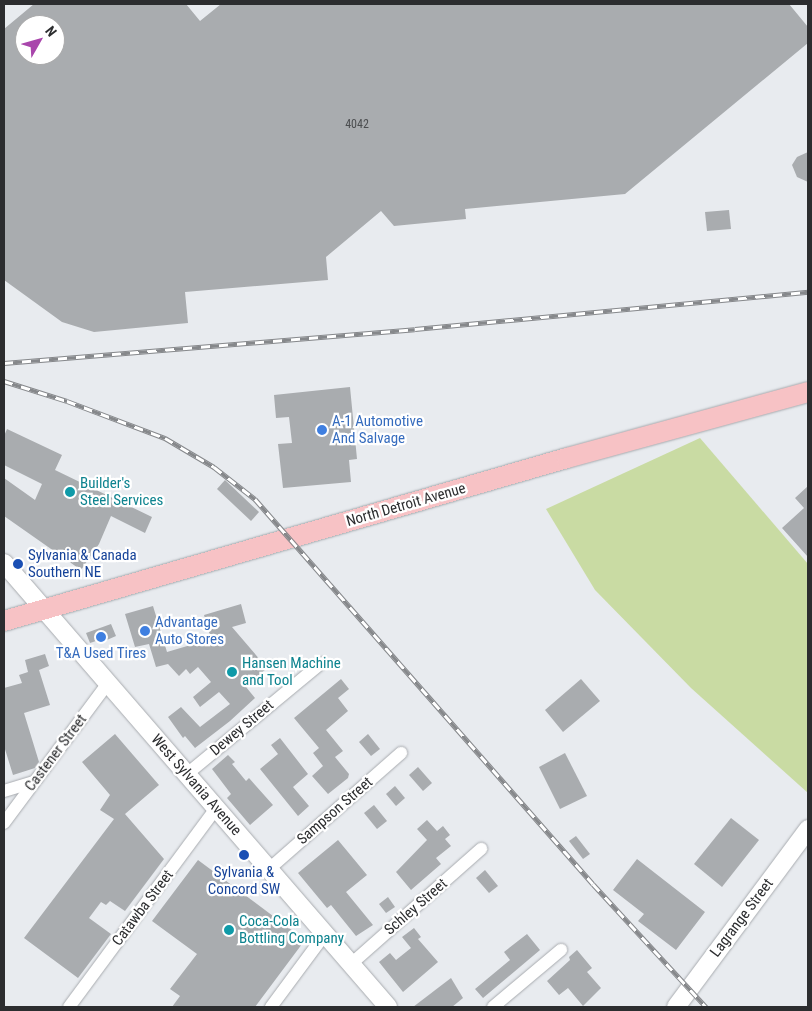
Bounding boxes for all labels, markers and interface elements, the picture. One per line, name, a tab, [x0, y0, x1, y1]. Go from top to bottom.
north arrow	[15, 15, 65, 65]
text: N	[42, 23, 60, 40]
house number: 4042	[345, 118, 369, 132]
place label: A-1 Automotive And Salvage	[332, 412, 423, 447]
marker: A-1 Automotive And Salvage	[316, 424, 328, 436]
place label: Builder's Steel Services	[80, 474, 163, 509]
street label: North Detroit Avenue	[344, 479, 468, 531]
marker: Builder's Steel Services	[64, 486, 76, 498]
place label: Sylvania & Canada Southern NE	[28, 546, 137, 581]
marker: Sylvania & Canada Southern NE	[12, 558, 24, 570]
place label: Advantage Auto Stores	[155, 613, 224, 648]
marker: Advantage Auto Stores	[139, 625, 151, 637]
marker: T&A Used Tires	[95, 631, 107, 643]
place label: T&A Used Tires	[56, 645, 146, 663]
place label: Hansen Machine and Tool	[242, 654, 341, 689]
marker: Hansen Machine and Tool	[226, 666, 238, 678]
street label: Dewey Street	[207, 696, 277, 760]
street label: Castener Street	[21, 711, 91, 795]
street label: West Sylvania Avenue	[147, 731, 245, 839]
street label: Sampson Street	[294, 773, 376, 849]
marker: Sylvania & Concord SW	[238, 849, 250, 861]
place label: Sylvania & Concord SW	[208, 863, 280, 898]
street label: Catawba Street	[109, 867, 177, 949]
street label: Schley Street	[381, 875, 451, 939]
street label: Lagrange Street	[707, 875, 777, 961]
place label: Coca-Cola Bottling Company	[239, 912, 344, 947]
marker: Coca-Cola Bottling Company	[223, 924, 235, 936]

